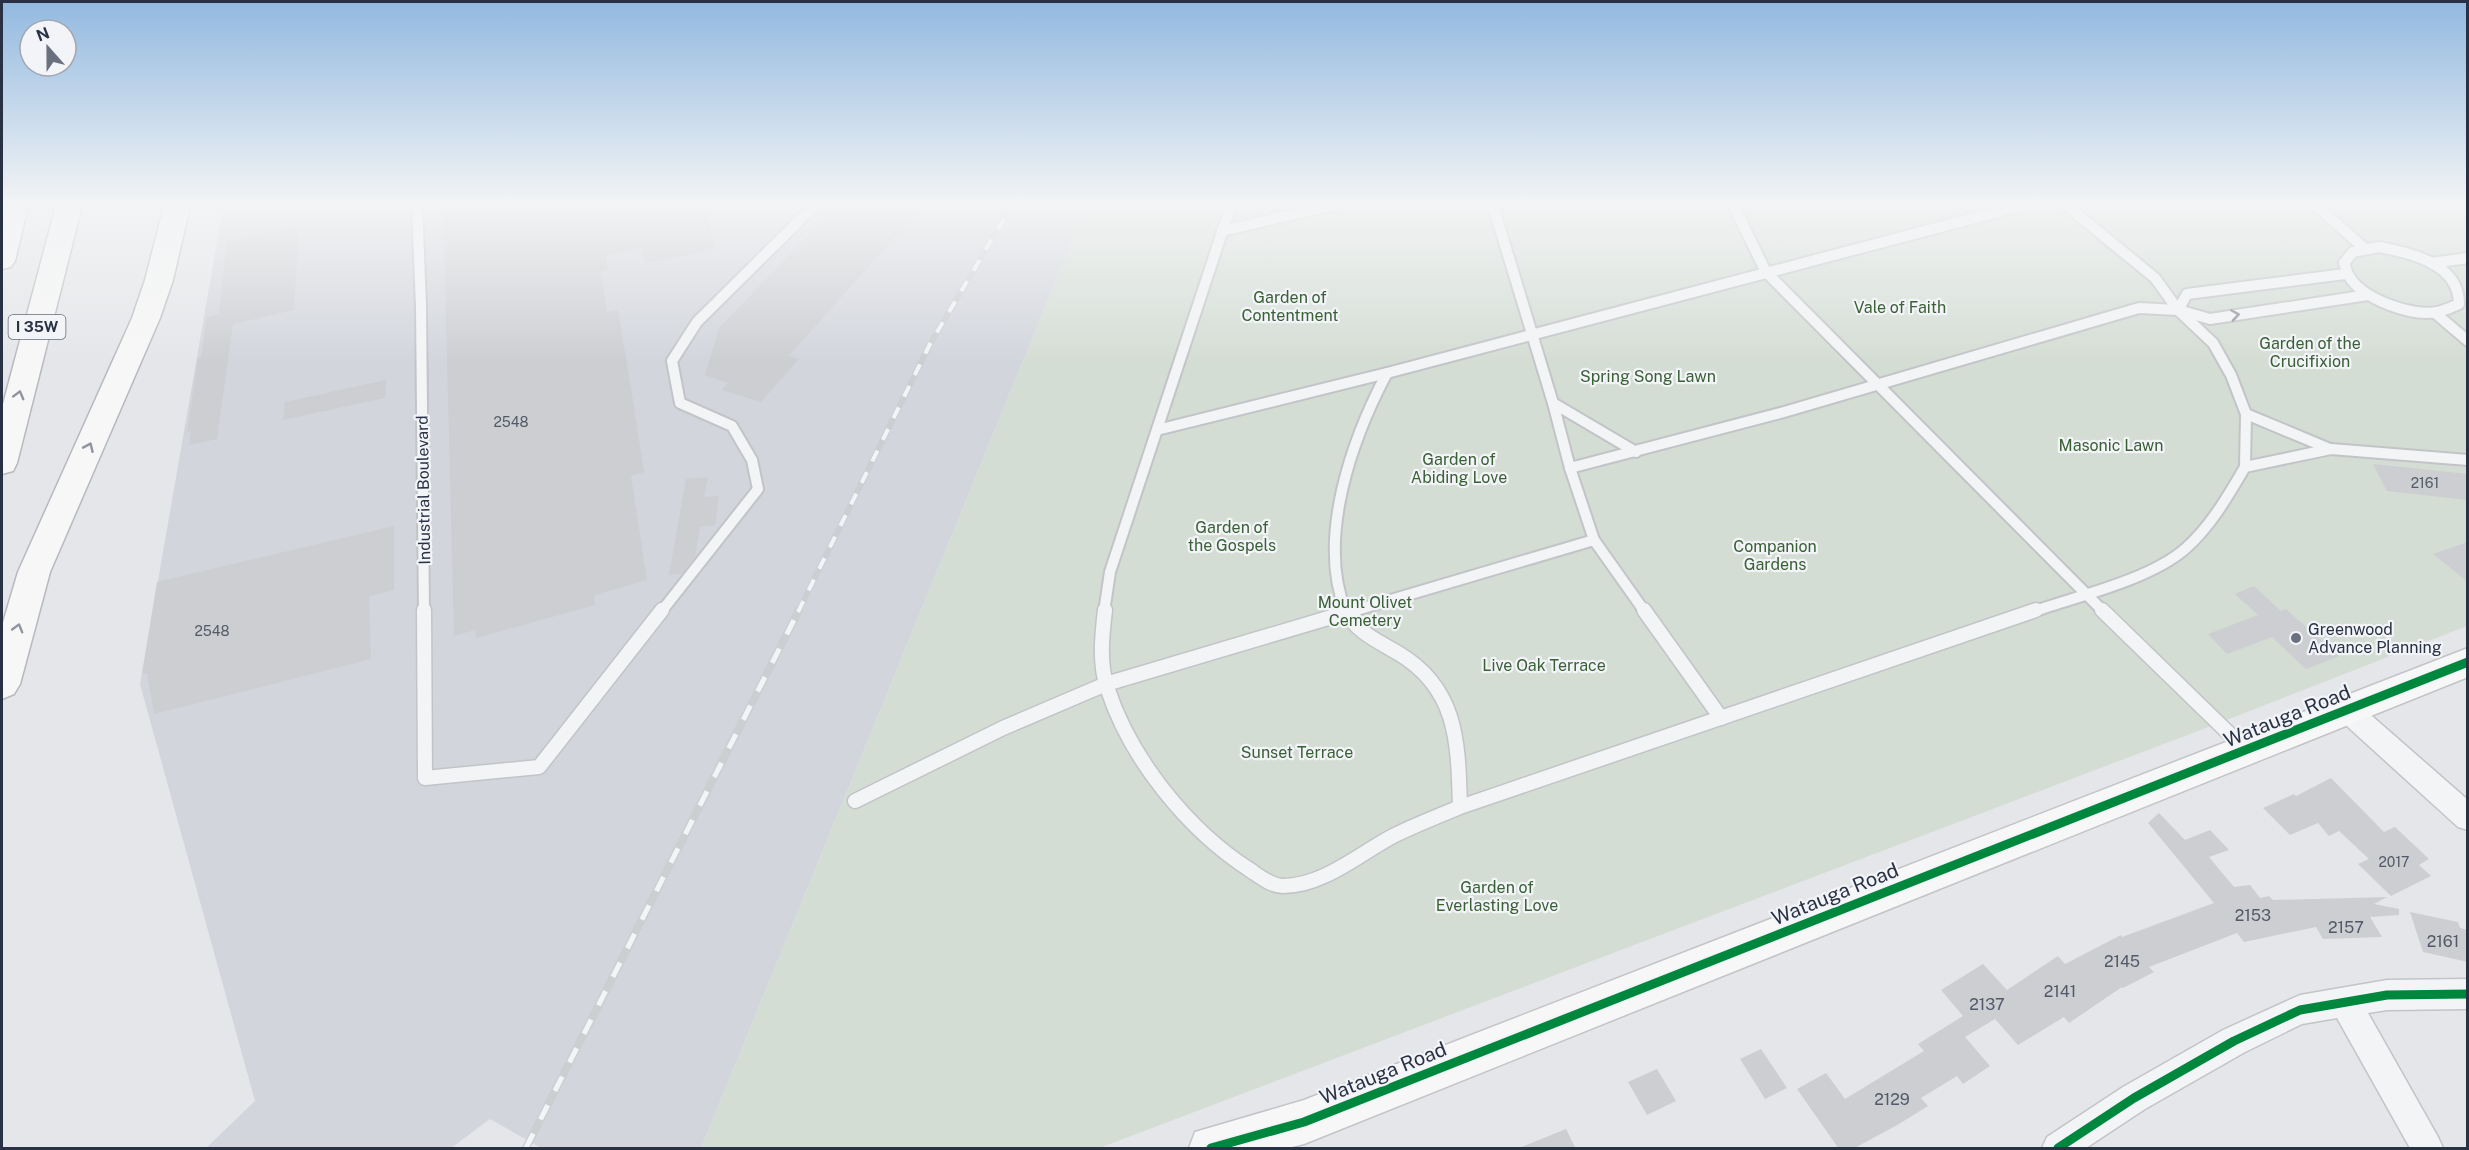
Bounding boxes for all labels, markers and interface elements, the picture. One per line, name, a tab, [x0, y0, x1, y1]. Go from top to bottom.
north arrow	[18, 18, 78, 78]
text: N	[34, 23, 52, 46]
park label: Garden of Contentment	[1241, 288, 1339, 325]
park label: Vale of Faith	[1854, 298, 1946, 317]
one-way arrow	[2230, 310, 2240, 322]
road number: I 35W	[9, 315, 66, 339]
park label: Garden of the Crucifixion	[2259, 334, 2361, 371]
park label: Spring Song Lawn	[1580, 367, 1716, 386]
one-way arrow	[12, 390, 25, 400]
house number: 2548	[493, 414, 529, 430]
street label: Industrial Boulevard	[413, 415, 434, 565]
park label: Masonic Lawn	[2059, 436, 2163, 455]
one-way arrow	[82, 443, 94, 454]
park label: Garden of Abiding Love	[1411, 450, 1507, 487]
house number: 2161	[2411, 475, 2439, 491]
park label: Garden of the Gospels	[1188, 518, 1276, 555]
park label: Companion Gardens	[1733, 537, 1817, 574]
park label: Mount Olivet Cemetery	[1318, 593, 1412, 630]
place label: Greenwood Advance Planning	[2308, 620, 2442, 657]
one-way arrow	[11, 623, 23, 634]
house number: 2548	[194, 623, 230, 639]
marker: Greenwood Advance Planning	[2289, 631, 2303, 645]
park label: Live Oak Terrace	[1482, 656, 1606, 675]
street label: Watauga Road	[2220, 680, 2354, 752]
park label: Sunset Terrace	[1241, 743, 1353, 762]
house number: 2017	[2378, 854, 2410, 870]
street label: Watauga Road	[1768, 858, 1902, 930]
park label: Garden of Everlasting Love	[1436, 878, 1558, 915]
house number: 2153	[2235, 906, 2271, 925]
house number: 2157	[2328, 918, 2364, 937]
house number: 2161	[2427, 932, 2459, 951]
house number: 2145	[2104, 952, 2140, 971]
house number: 2141	[2044, 982, 2076, 1001]
house number: 2137	[1969, 995, 2005, 1014]
street label: Watauga Road	[1316, 1037, 1450, 1109]
house number: 2129	[1874, 1090, 1910, 1109]

